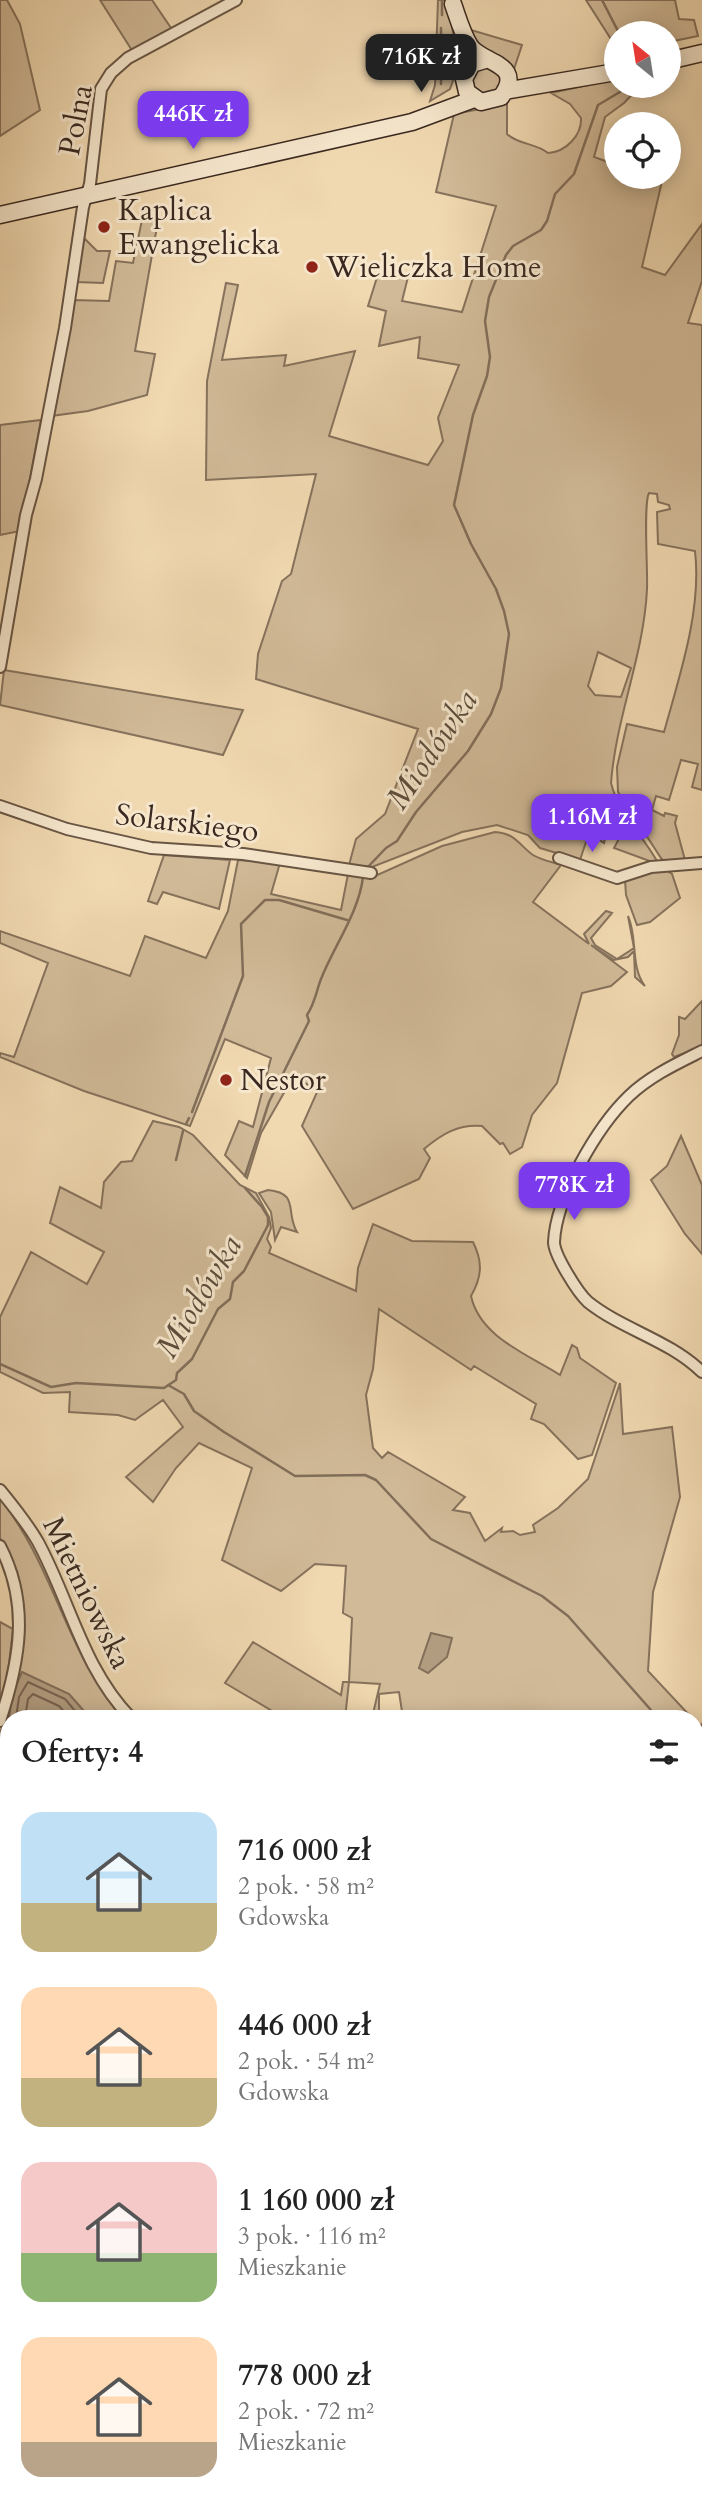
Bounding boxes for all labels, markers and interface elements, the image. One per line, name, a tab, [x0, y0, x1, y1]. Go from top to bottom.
north arrow	[604, 21, 681, 98]
map controls	[604, 21, 681, 189]
pin: 716K zł	[356, 34, 486, 94]
text: 716K zł	[382, 41, 460, 72]
street label: Polna	[49, 81, 103, 159]
pin: 446K zł	[128, 92, 258, 151]
text: 446K zł	[154, 98, 232, 129]
button: locate	[604, 112, 681, 189]
place label: Kaplica Ewangelicka	[118, 190, 280, 265]
marker: Kaplica Ewangelicka	[96, 219, 112, 235]
place label: Wieliczka Home	[325, 247, 542, 288]
marker: Wieliczka Home	[304, 259, 320, 275]
water label: Miodówka	[376, 682, 488, 818]
street label: Solarskiego	[113, 794, 261, 852]
pin: 1.16M zł	[520, 794, 664, 854]
text: 1.16M zł	[547, 801, 637, 832]
place label: Nestor	[240, 1060, 326, 1101]
marker: Nestor	[218, 1072, 234, 1088]
pin: 778K zł	[509, 1162, 639, 1222]
text: 778K zł	[535, 1169, 613, 1200]
water label: Miodówka	[145, 1228, 253, 1366]
street label: Mietniowska	[32, 1510, 142, 1676]
text: Oferty: 4	[21, 1732, 143, 1773]
icon: filters	[645, 1733, 683, 1771]
text: 716 000 zł	[238, 1830, 371, 1871]
icon: home	[77, 1840, 161, 1924]
text: 2 pok. · 58 m²	[238, 1871, 374, 1902]
text: Gdowska	[238, 1902, 329, 1933]
text: 446 000 zł	[238, 2005, 371, 2046]
icon: home	[77, 2015, 161, 2099]
text: 2 pok. · 54 m²	[238, 2046, 374, 2077]
text: Gdowska	[238, 2077, 329, 2108]
text: 1 160 000 zł	[238, 2180, 394, 2221]
icon: home	[77, 2190, 161, 2274]
text: 3 pok. · 116 m²	[238, 2221, 386, 2252]
text: Mieszkanie	[238, 2252, 347, 2283]
text: 778 000 zł	[238, 2355, 371, 2396]
icon: home	[77, 2365, 161, 2449]
text: 2 pok. · 72 m²	[238, 2396, 374, 2427]
text: Mieszkanie	[238, 2427, 347, 2458]

